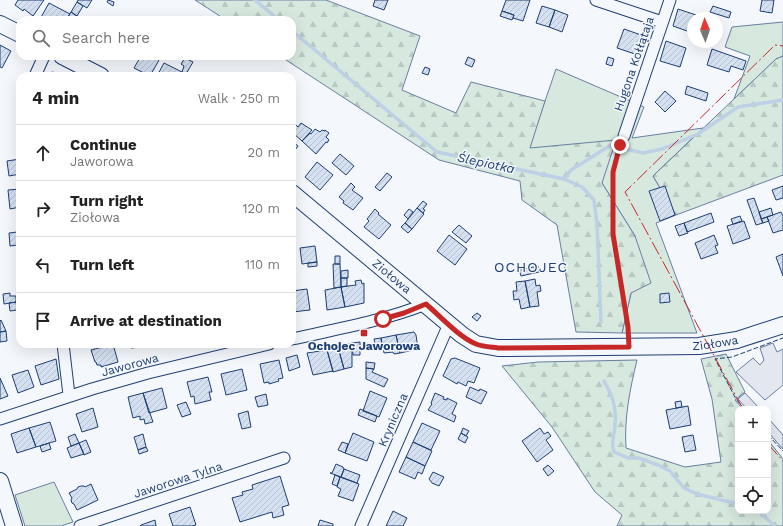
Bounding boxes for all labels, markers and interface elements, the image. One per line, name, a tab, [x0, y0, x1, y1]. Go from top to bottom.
north arrow	[687, 12, 723, 48]
street label: Hugona Kołłątaja	[611, 14, 657, 113]
search box	[16, 16, 296, 60]
icon: search	[30, 27, 52, 49]
text: Search here	[62, 29, 150, 47]
text: 4 min	[32, 88, 79, 108]
text: Walk · 250 m	[198, 91, 280, 106]
text: Continue	[70, 136, 137, 154]
route end	[611, 136, 629, 154]
icon: ahead	[32, 142, 54, 164]
text: 20 m	[248, 145, 280, 160]
water label: Ślepiotka	[456, 149, 516, 176]
text: Jaworowa	[70, 154, 134, 169]
text: Turn right	[70, 192, 143, 210]
icon: right	[32, 198, 54, 220]
text: 120 m	[242, 201, 280, 216]
text: Ziołowa	[70, 210, 120, 225]
icon: left	[32, 254, 54, 276]
text: Turn left	[70, 256, 134, 274]
street label: Ziołowa	[370, 256, 414, 297]
text: 110 m	[245, 257, 280, 272]
district label: OCHOJEC	[494, 259, 568, 275]
icon: arrive	[32, 310, 54, 332]
route start	[374, 310, 392, 328]
text: Arrive at destination	[70, 312, 222, 330]
marker: Ochojec Jaworowa	[359, 328, 369, 338]
street label: Ziołowa	[692, 333, 739, 353]
place label: Ochojec Jaworowa	[308, 339, 420, 353]
street label: Jaworowa	[100, 351, 160, 379]
street label: Kryniczna	[375, 391, 411, 449]
map controls	[735, 406, 771, 514]
button: +	[735, 406, 771, 442]
button: −	[735, 442, 771, 478]
street label: Jaworowa Tylna	[132, 459, 224, 501]
button: locate	[735, 478, 771, 514]

